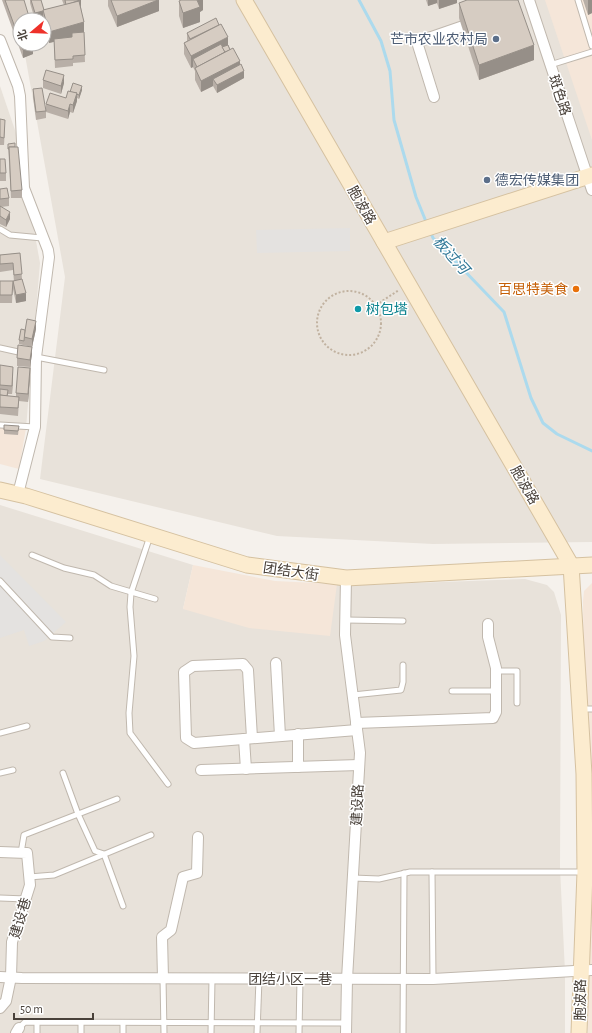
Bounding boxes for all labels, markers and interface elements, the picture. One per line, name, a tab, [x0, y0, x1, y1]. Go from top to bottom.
north arrow	[12, 12, 52, 52]
text: 北	[16, 28, 30, 42]
place label: 芒市农业农村局	[390, 31, 488, 47]
marker: 芒市农业农村局	[491, 34, 501, 44]
street label: 斑色路	[546, 73, 574, 117]
place label: 德宏传媒集团	[495, 172, 579, 188]
marker: 德宏传媒集团	[482, 175, 492, 185]
street label: 胞波路	[345, 183, 379, 227]
water label: 板过河	[430, 233, 474, 279]
place label: 百思特美食	[498, 282, 568, 297]
marker: 百思特美食	[571, 284, 581, 294]
place label: 树包塔	[366, 301, 408, 317]
marker: 树包塔	[353, 304, 363, 314]
street label: 胞波路	[508, 463, 542, 507]
street label: 团结大街	[262, 560, 320, 583]
street label: 建设路	[349, 784, 366, 826]
street label: 建设巷	[7, 896, 34, 940]
street label: 团结小区一巷	[248, 972, 332, 987]
street label: 胞波路	[573, 979, 588, 1021]
scale bar	[14, 995, 93, 1021]
text: 50 m	[20, 1003, 43, 1015]

